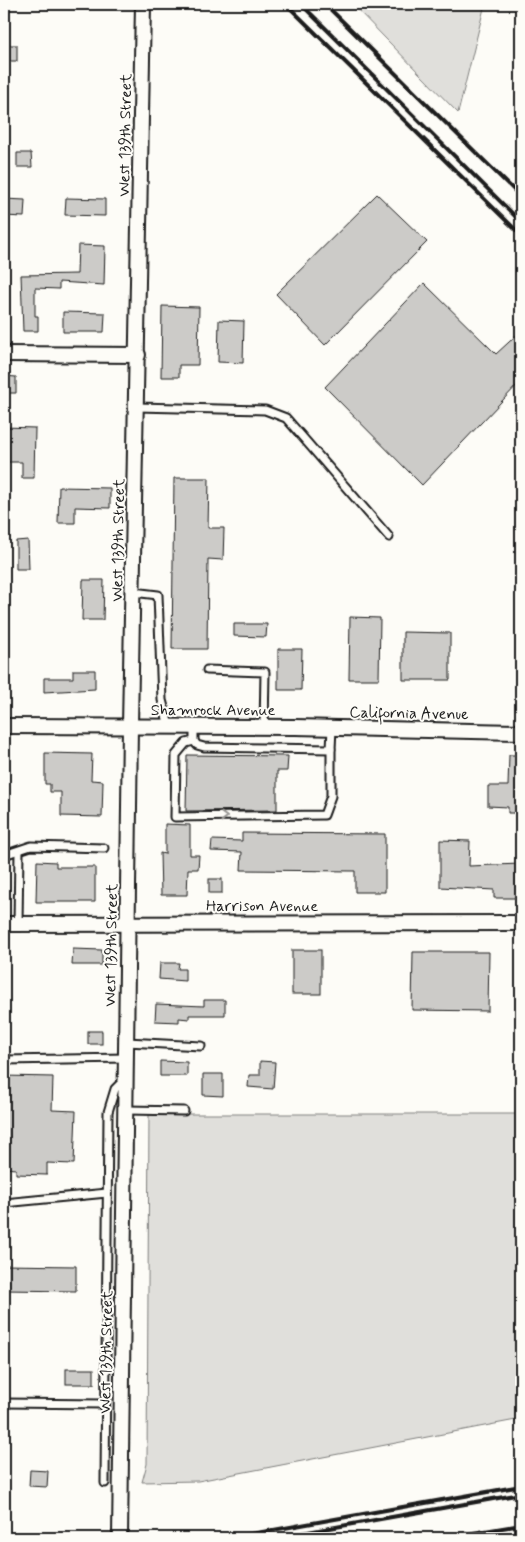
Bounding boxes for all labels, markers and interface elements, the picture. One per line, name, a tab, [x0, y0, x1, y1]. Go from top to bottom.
street label: West 139th Street	[114, 73, 137, 197]
street label: West 139th Street	[107, 478, 130, 602]
street label: Shamrock Avenue	[151, 700, 275, 721]
street label: California Avenue	[349, 702, 469, 727]
one-way arrow	[220, 812, 228, 822]
street label: West 139th Street	[100, 883, 123, 1007]
street label: Harrison Avenue	[206, 896, 318, 917]
street label: West 139th Street	[95, 1290, 118, 1414]

